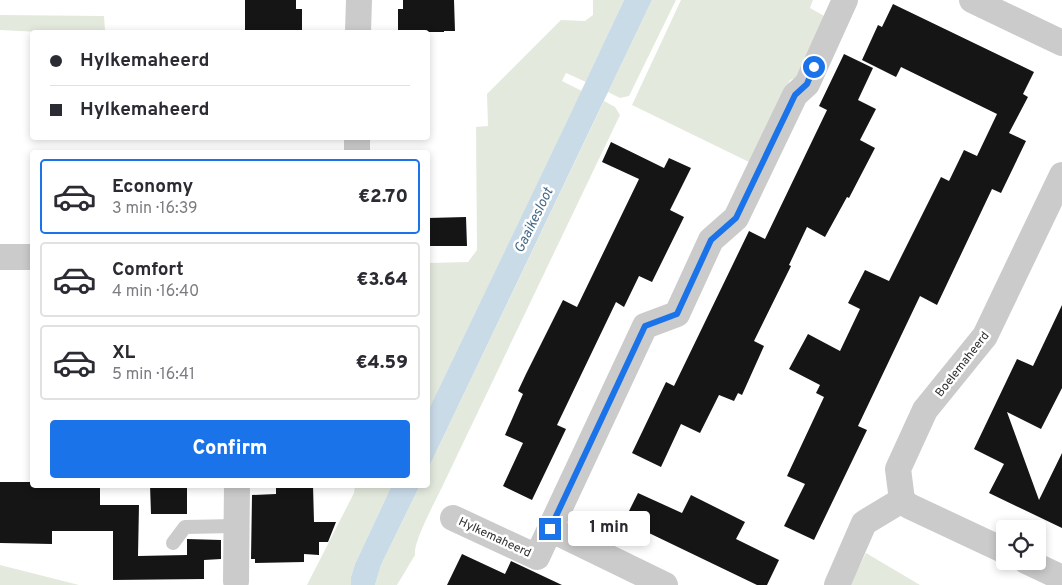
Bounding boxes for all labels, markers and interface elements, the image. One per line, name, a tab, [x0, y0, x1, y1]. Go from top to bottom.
text: Hylkemaheerd	[80, 49, 209, 73]
route start	[803, 56, 825, 78]
text: Hylkemaheerd	[80, 98, 209, 122]
icon: car	[52, 174, 97, 219]
text: Economy	[112, 175, 193, 199]
water label: Gaaikesloot	[511, 184, 558, 256]
text: €2.70	[358, 185, 408, 209]
text: 3 min · 16:39	[112, 199, 198, 219]
icon: car	[52, 257, 97, 302]
text: Comfort	[112, 258, 184, 282]
text: €3.64	[356, 268, 408, 292]
text: 4 min · 16:40	[112, 282, 199, 302]
street label: Boelemaheerd	[932, 329, 993, 401]
icon: car	[52, 340, 97, 385]
text: XL	[112, 341, 135, 365]
text: €4.59	[355, 351, 408, 375]
text: 5 min · 16:41	[112, 365, 195, 385]
button: Confirm	[50, 420, 410, 478]
callout: 1 min	[568, 512, 650, 546]
street label: Hylkemaheerd	[456, 514, 533, 562]
route end	[539, 518, 561, 540]
text: 1 min	[589, 518, 629, 538]
map controls	[996, 520, 1046, 570]
button: locate	[996, 520, 1046, 570]

